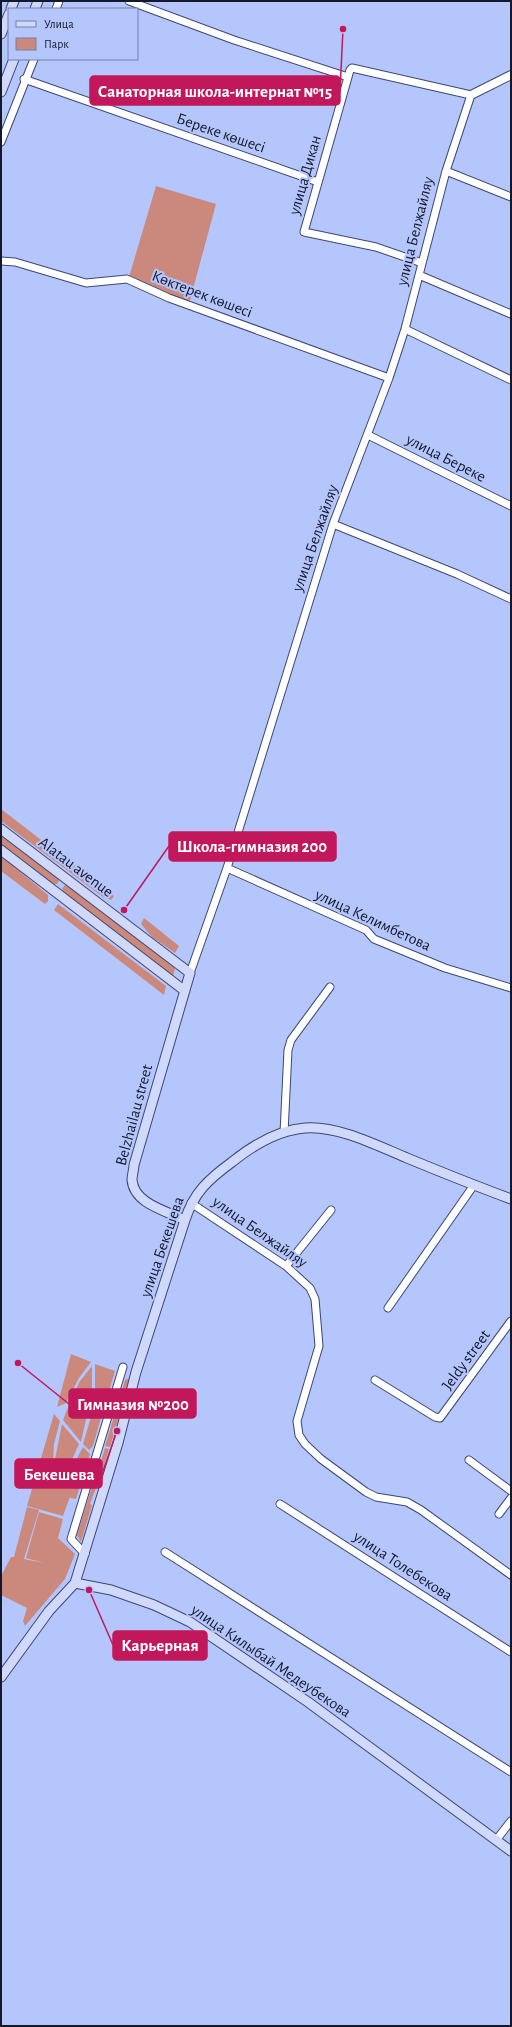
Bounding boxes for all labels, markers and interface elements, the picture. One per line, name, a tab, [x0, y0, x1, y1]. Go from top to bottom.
legend	[8, 8, 138, 60]
text: Улица	[44, 18, 74, 30]
text: Парк	[44, 38, 69, 50]
callout: Санаторная школа-интернат №15	[90, 76, 340, 105]
text: Санаторная школа-интернат №15	[98, 83, 332, 100]
street label: Береке көшесі	[175, 110, 267, 156]
street label: улица Дикан	[286, 133, 325, 218]
street label: улица Белжайляу	[393, 175, 437, 288]
street label: Көктерек көшесі	[150, 268, 254, 320]
street label: улица Береке	[402, 431, 488, 486]
street label: улица Белжайляу	[289, 482, 342, 595]
callout: Школа-гимназия 200	[169, 832, 336, 861]
street label: Alatau avenue	[36, 834, 116, 900]
text: Школа-гимназия 200	[177, 838, 327, 855]
street label: улица Келимбетова	[311, 886, 433, 955]
street label: Belzhailau street	[113, 1063, 155, 1167]
street label: улица Белжайляу	[208, 1193, 310, 1272]
street label: улица Бекешева	[137, 1195, 188, 1301]
street label: Jeldy street	[439, 1327, 494, 1394]
callout: Гимназия №200	[69, 1389, 196, 1418]
text: Гимназия №200	[77, 1396, 189, 1413]
callout: Бекешева	[15, 1459, 102, 1488]
text: Бекешева	[23, 1466, 95, 1483]
street label: улица Толебекова	[349, 1528, 455, 1605]
street label: улица Килыбай Медеубекова	[187, 1601, 354, 1721]
callout: Карьерная	[113, 1631, 207, 1660]
text: Карьерная	[121, 1637, 199, 1654]

